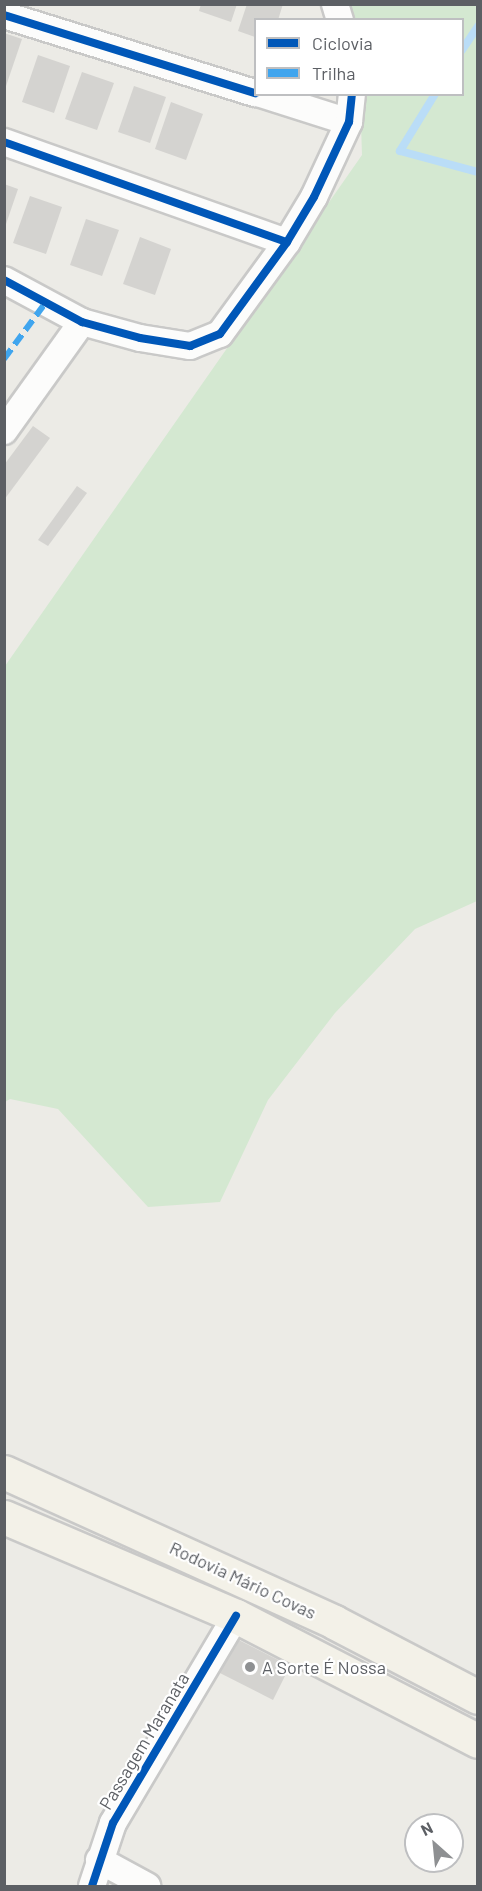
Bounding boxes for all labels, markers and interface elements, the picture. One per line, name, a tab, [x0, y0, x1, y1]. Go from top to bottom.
legend	[254, 18, 464, 96]
text: Ciclovia	[312, 32, 373, 54]
text: Trilha	[312, 62, 356, 84]
street label: Rodovia Mário Covas	[166, 1537, 320, 1623]
place label: A Sorte É Nossa	[262, 1656, 386, 1678]
marker: A Sorte É Nossa	[243, 1660, 257, 1674]
street label: Passagem Maranata	[95, 1669, 193, 1813]
north arrow	[404, 1813, 464, 1873]
text: N	[417, 1817, 436, 1839]

